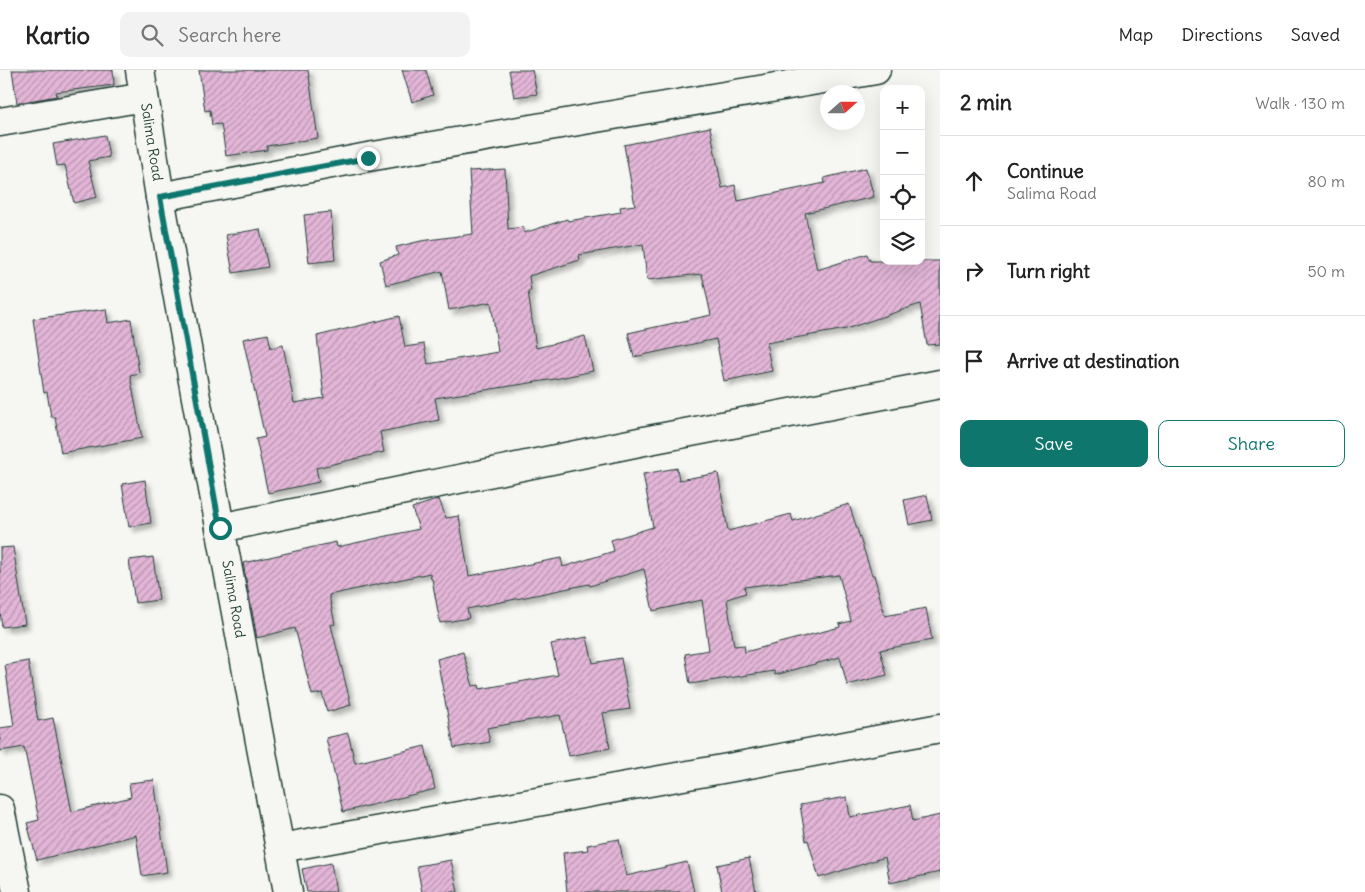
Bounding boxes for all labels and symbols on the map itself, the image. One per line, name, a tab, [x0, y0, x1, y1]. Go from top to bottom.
north arrow	[820, 85, 865, 130]
street label: Salima Road	[137, 102, 167, 182]
route end	[357, 147, 380, 170]
route start	[209, 517, 232, 540]
street label: Salima Road	[218, 559, 250, 639]

